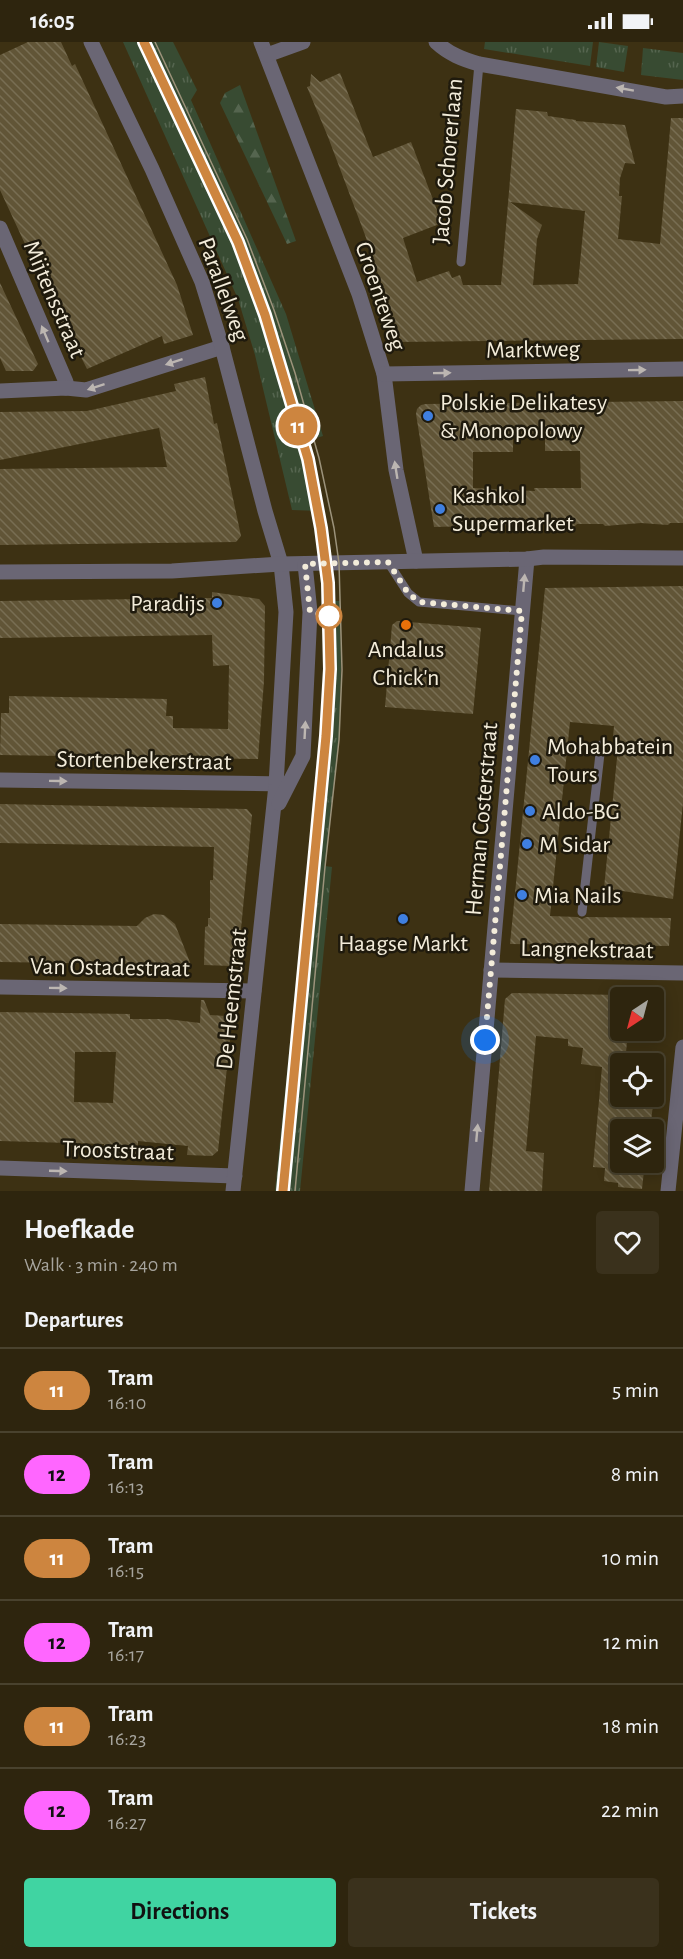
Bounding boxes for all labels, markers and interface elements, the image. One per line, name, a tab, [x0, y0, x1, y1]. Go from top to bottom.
text: 16:05	[30, 10, 75, 32]
street label: Jacob Schorerlaan	[429, 77, 467, 245]
one-way arrow	[615, 85, 634, 94]
street label: Parallelweg	[193, 234, 253, 345]
street label: Mijtensstraat	[19, 237, 90, 362]
street label: Groenteweg	[350, 239, 410, 354]
one-way arrow	[40, 325, 49, 343]
street label: Marktweg	[486, 337, 581, 363]
one-way arrow	[165, 358, 183, 367]
one-way arrow	[628, 365, 647, 375]
one-way arrow	[433, 368, 452, 378]
one-way arrow	[87, 382, 105, 392]
place label: Polskie Delikatesy & Monopolowy	[440, 391, 607, 443]
line badge: 11	[271, 406, 325, 446]
marker: Polskie Delikatesy & Monopolowy	[421, 409, 435, 423]
text: 11	[290, 416, 306, 437]
one-way arrow	[392, 461, 401, 480]
place label: Kashkol Supermarket	[452, 484, 574, 536]
marker: Kashkol Supermarket	[433, 502, 447, 516]
one-way arrow	[520, 573, 529, 592]
place label: Paradijs	[130, 592, 205, 616]
marker: Paradijs	[210, 596, 224, 610]
unlabelled marker	[316, 603, 342, 629]
marker: Andalus Chick'n	[399, 618, 413, 632]
place label: Andalus Chick'n	[368, 638, 444, 690]
one-way arrow	[300, 720, 309, 739]
street label: Herman Costerstraat	[462, 721, 502, 917]
place label: Mohabbatein Tours	[547, 735, 673, 787]
street label: Stortenbekerstraat	[56, 747, 232, 775]
marker: Mohabbatein Tours	[528, 753, 542, 767]
one-way arrow	[49, 777, 68, 786]
place label: Aldo-BG	[542, 800, 620, 824]
marker: Aldo-BG	[523, 804, 537, 818]
place label: M Sidar	[539, 833, 610, 857]
marker: M Sidar	[520, 837, 534, 851]
place label: Mia Nails	[534, 884, 621, 908]
marker: Mia Nails	[515, 888, 529, 902]
marker: Haagse Markt	[396, 912, 410, 926]
street label: De Heemstraat	[213, 927, 251, 1071]
place label: Haagse Markt	[338, 932, 468, 956]
street label: Langnekstraat	[520, 937, 654, 963]
street label: Van Ostadestraat	[30, 955, 190, 981]
one-way arrow	[49, 983, 68, 993]
north arrow	[610, 987, 664, 1041]
map controls	[610, 987, 664, 1173]
your location	[470, 1025, 500, 1055]
button: locate	[610, 1053, 664, 1107]
button: layers	[610, 1119, 664, 1173]
one-way arrow	[472, 1123, 482, 1142]
street label: Trooststraat	[62, 1137, 175, 1165]
one-way arrow	[49, 1166, 68, 1175]
button: heart	[596, 1211, 659, 1274]
text: Hoefkade	[24, 1216, 135, 1244]
text: Walk · 3 min · 240 m	[24, 1255, 178, 1275]
text: Departures	[24, 1309, 124, 1331]
text: Tram	[108, 1367, 153, 1389]
text: 5 min	[612, 1379, 659, 1401]
text: 11	[49, 1380, 65, 1401]
text: 16:10	[108, 1393, 146, 1413]
text: Tram	[108, 1451, 153, 1473]
text: 8 min	[611, 1463, 659, 1485]
text: 12	[48, 1464, 66, 1485]
text: 16:13	[108, 1477, 144, 1497]
text: Tram	[108, 1535, 153, 1557]
text: 10 min	[602, 1547, 659, 1569]
text: 11	[49, 1548, 65, 1569]
text: 16:15	[108, 1561, 144, 1581]
text: Tram	[108, 1619, 153, 1641]
text: 12 min	[604, 1631, 659, 1653]
text: 12	[48, 1632, 66, 1653]
text: 16:17	[108, 1645, 144, 1665]
text: Tram	[108, 1703, 153, 1725]
text: 18 min	[603, 1715, 659, 1737]
text: 11	[49, 1716, 65, 1737]
text: 16:23	[108, 1729, 146, 1749]
text: Tram	[108, 1787, 153, 1809]
text: 22 min	[601, 1799, 659, 1821]
text: 12	[48, 1800, 66, 1821]
text: 16:27	[108, 1813, 146, 1833]
button: Directions	[24, 1878, 336, 1947]
button: Tickets	[348, 1878, 659, 1947]

